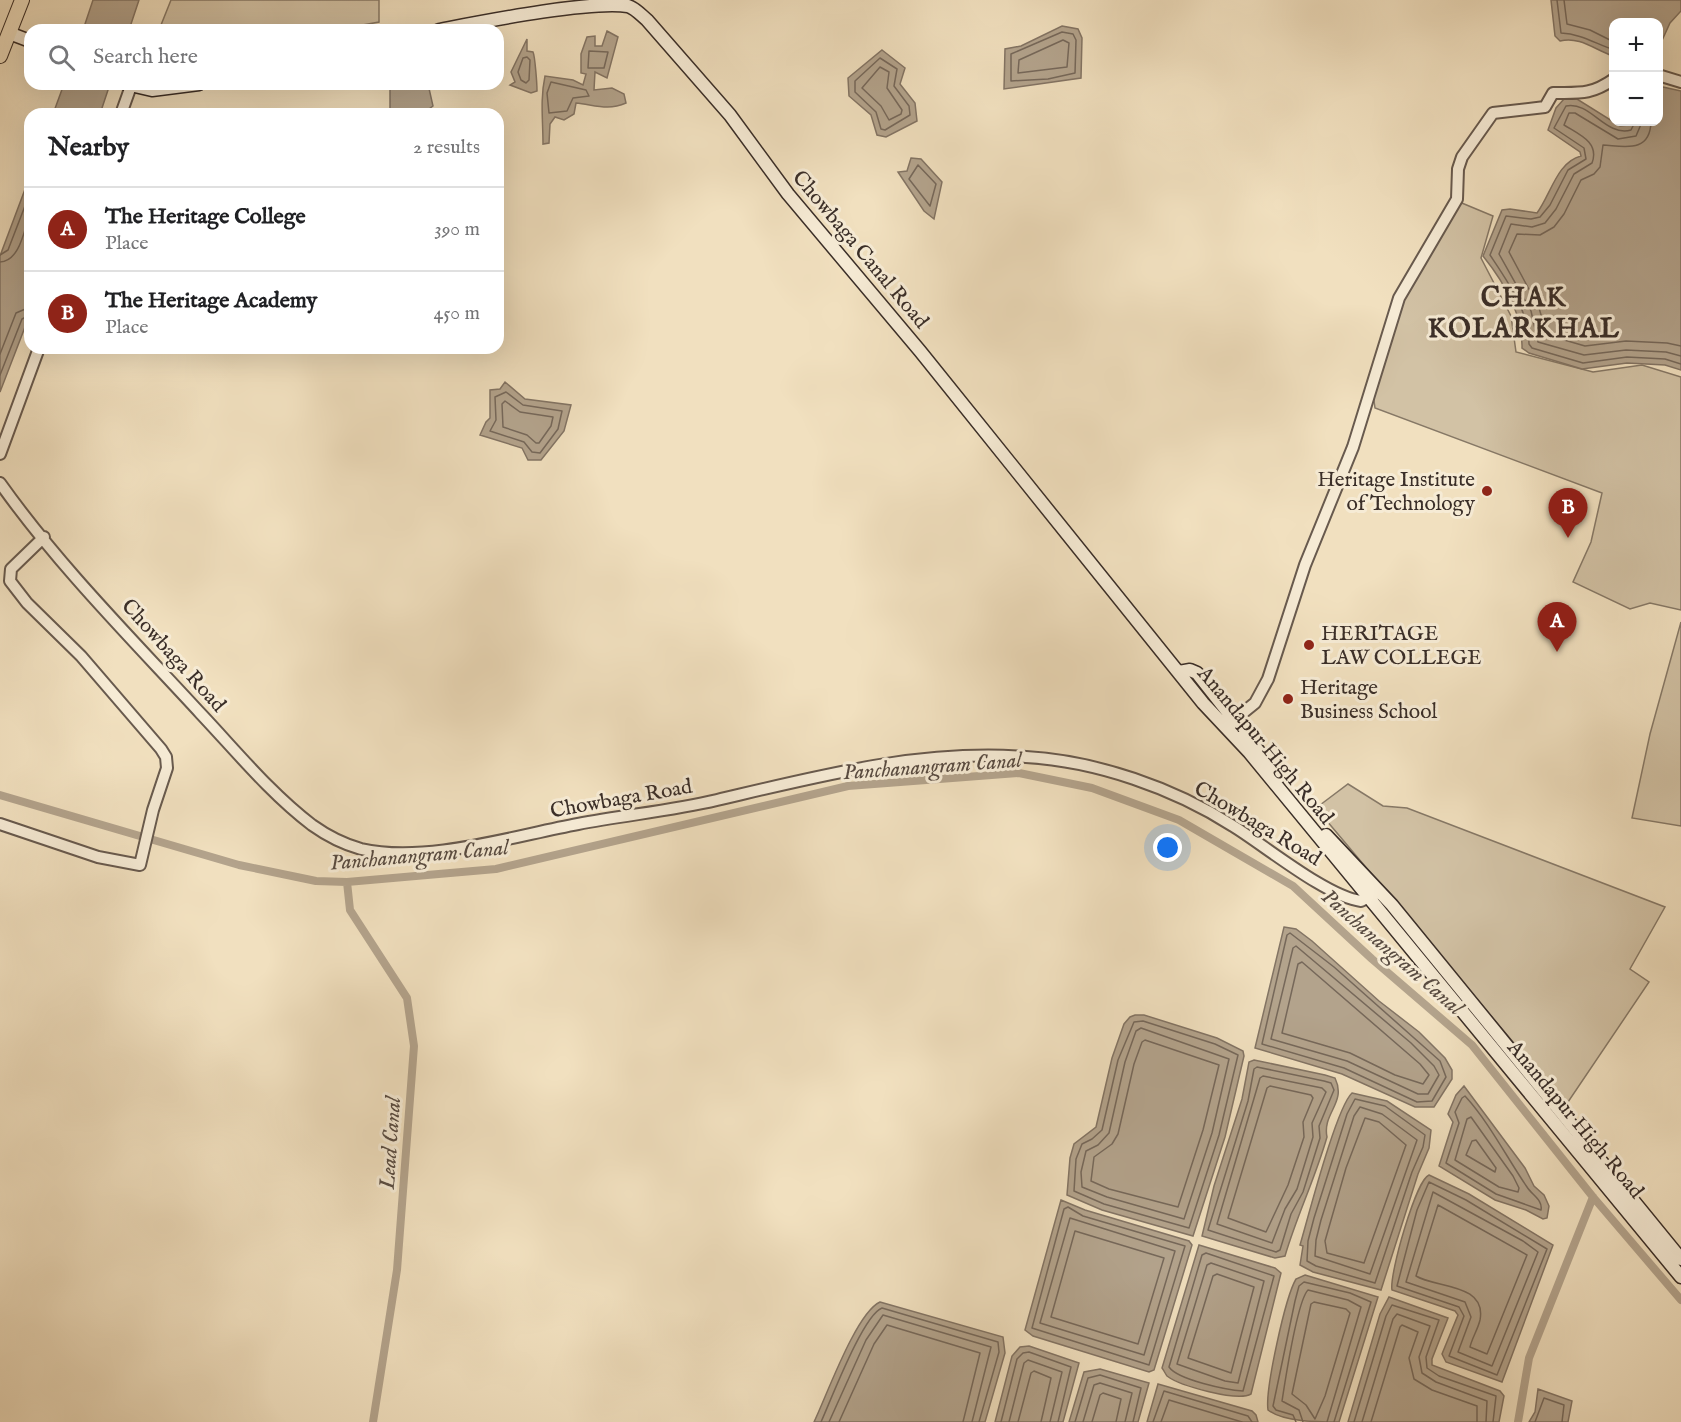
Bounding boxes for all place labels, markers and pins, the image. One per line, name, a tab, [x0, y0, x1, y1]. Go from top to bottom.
place label: Heritage Institute of Technology	[1317, 467, 1476, 518]
marker: Heritage Institute of Technology	[1480, 484, 1494, 498]
pin: B	[1548, 488, 1588, 538]
pin: A	[1538, 602, 1576, 652]
place label: HERITAGE LAW COLLEGE	[1321, 621, 1482, 672]
marker: HERITAGE LAW COLLEGE	[1302, 638, 1316, 652]
place label: Heritage Business School	[1300, 675, 1437, 726]
marker: Heritage Business School	[1281, 692, 1295, 706]

